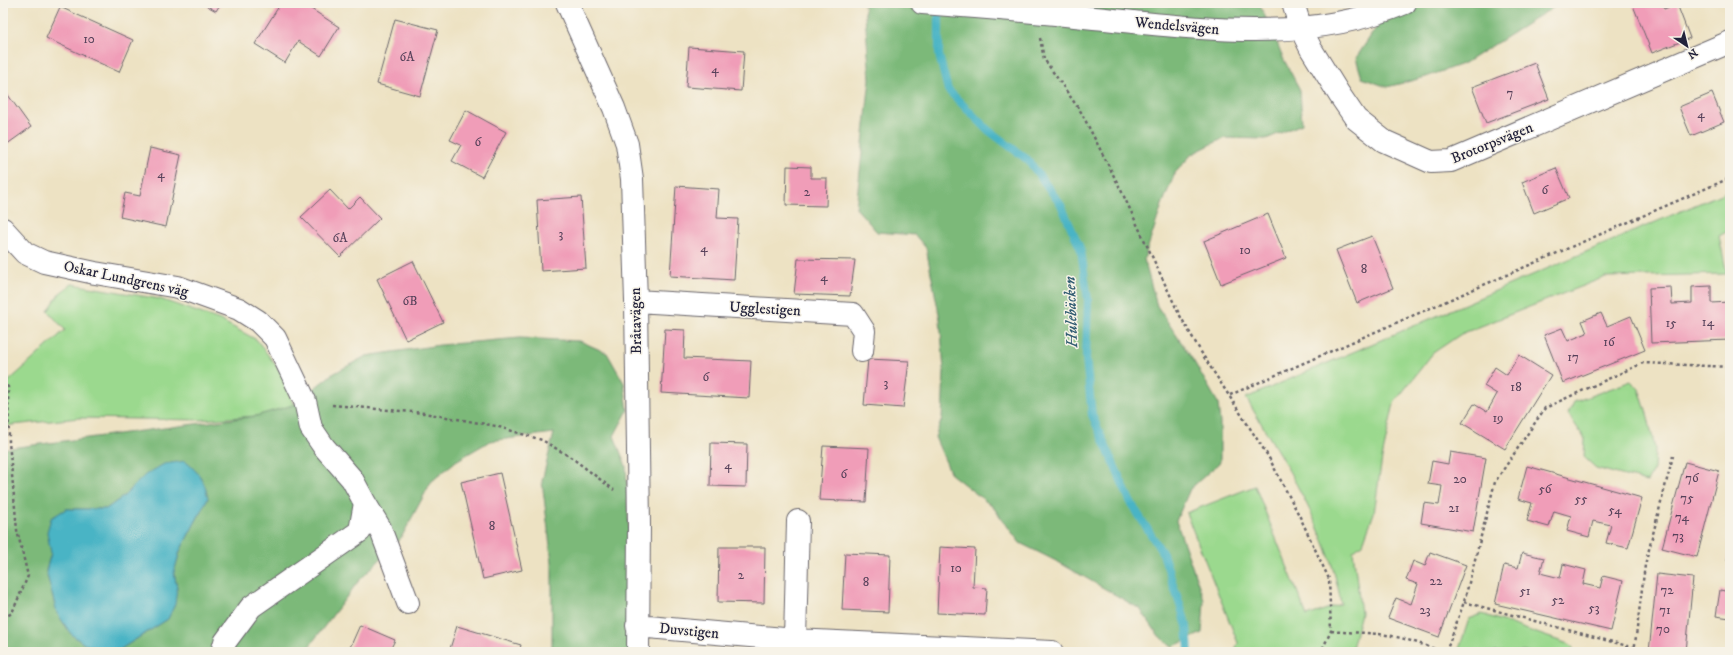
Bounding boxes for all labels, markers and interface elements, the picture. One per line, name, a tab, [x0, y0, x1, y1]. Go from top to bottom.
street label: Wendelsvägen	[1133, 13, 1220, 39]
north arrow	[1667, 26, 1707, 66]
house number: 10	[83, 31, 95, 47]
text: N	[1684, 45, 1700, 62]
house number: 6A	[399, 49, 415, 65]
house number: 4	[711, 61, 719, 77]
house number: 7	[1507, 85, 1514, 101]
house number: 4	[1697, 106, 1705, 122]
street label: Brotorpsvägen	[1448, 118, 1536, 168]
house number: 6	[475, 134, 483, 150]
house number: 4	[157, 166, 165, 182]
house number: 6	[1542, 182, 1550, 198]
house number: 2	[804, 184, 811, 200]
house number: 3	[559, 226, 564, 242]
house number: 6A	[332, 230, 348, 246]
house number: 4	[700, 240, 708, 256]
house number: 10	[1239, 242, 1251, 258]
street label: Oskar Lundgrens väg	[62, 257, 191, 302]
house number: 8	[1361, 261, 1367, 277]
house number: 4	[820, 269, 828, 285]
water label: Hulebäcken	[1060, 276, 1082, 349]
street label: Bråtavägen	[626, 287, 646, 355]
house number: 6B	[403, 293, 418, 309]
street label: Ugglestigen	[729, 298, 801, 320]
house number: 14	[1702, 314, 1715, 330]
house number: 15	[1665, 315, 1677, 331]
house number: 16	[1603, 334, 1616, 350]
house number: 17	[1567, 349, 1579, 365]
house number: 6	[703, 369, 711, 385]
house number: 3	[884, 375, 889, 391]
house number: 18	[1510, 379, 1522, 395]
house number: 19	[1492, 410, 1504, 426]
house number: 4	[724, 457, 732, 473]
house number: 6	[841, 466, 849, 482]
house number: 76	[1685, 470, 1700, 486]
house number: 20	[1453, 471, 1467, 487]
house number: 56	[1538, 481, 1553, 497]
house number: 75	[1680, 490, 1694, 506]
house number: 55	[1575, 491, 1588, 507]
house number: 21	[1448, 500, 1460, 516]
house number: 54	[1608, 502, 1622, 518]
house number: 74	[1675, 509, 1690, 525]
house number: 8	[489, 518, 495, 534]
house number: 73	[1672, 528, 1684, 544]
house number: 10	[950, 560, 962, 576]
house number: 2	[738, 567, 745, 583]
house number: 22	[1430, 573, 1443, 589]
house number: 8	[863, 574, 869, 590]
house number: 72	[1660, 582, 1674, 598]
house number: 51	[1519, 583, 1531, 599]
house number: 52	[1552, 592, 1565, 608]
house number: 53	[1588, 600, 1600, 616]
house number: 23	[1419, 602, 1431, 618]
house number: 71	[1659, 602, 1671, 618]
street label: Duvstigen	[658, 619, 720, 643]
house number: 70	[1656, 621, 1670, 637]

